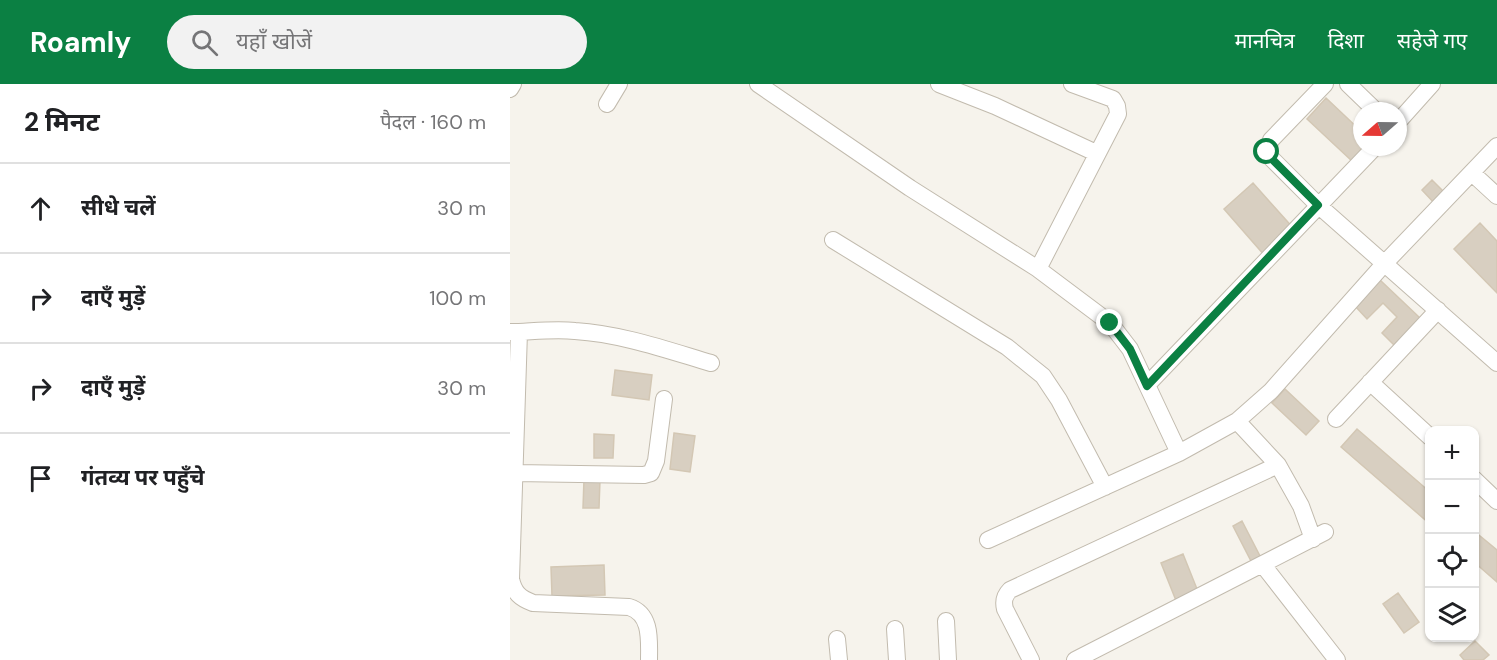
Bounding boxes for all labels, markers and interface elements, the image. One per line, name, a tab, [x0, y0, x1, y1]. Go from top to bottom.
search box	[167, 15, 587, 69]
text: Roamly	[30, 24, 131, 61]
icon: search	[188, 26, 221, 59]
text: यहाँ खोजें	[236, 27, 312, 56]
text: मानचित्र	[1235, 27, 1295, 55]
text: दिशा	[1328, 27, 1364, 55]
text: सहेजे गए	[1397, 27, 1467, 55]
north arrow	[1353, 102, 1407, 156]
text: 2 मिनट	[24, 105, 100, 139]
text: पैदल · 160 m	[380, 109, 486, 135]
route start	[1253, 138, 1279, 164]
icon: ahead	[24, 192, 57, 225]
text: सीधे चलें	[81, 193, 156, 222]
text: 30 m	[437, 195, 486, 221]
icon: right	[24, 282, 57, 315]
text: दाएँ मुड़ें	[81, 283, 145, 312]
text: 100 m	[429, 285, 486, 311]
route end	[1096, 309, 1122, 335]
icon: right	[24, 372, 57, 405]
text: दाएँ मुड़ें	[81, 373, 145, 402]
text: 30 m	[437, 375, 486, 401]
map controls	[1425, 426, 1479, 642]
button: +	[1425, 426, 1479, 480]
icon: arrive	[24, 462, 57, 495]
text: गंतव्य पर पहुँचे	[81, 463, 204, 492]
button: −	[1425, 480, 1479, 534]
button: locate	[1425, 534, 1479, 588]
button: layers	[1425, 588, 1479, 642]

